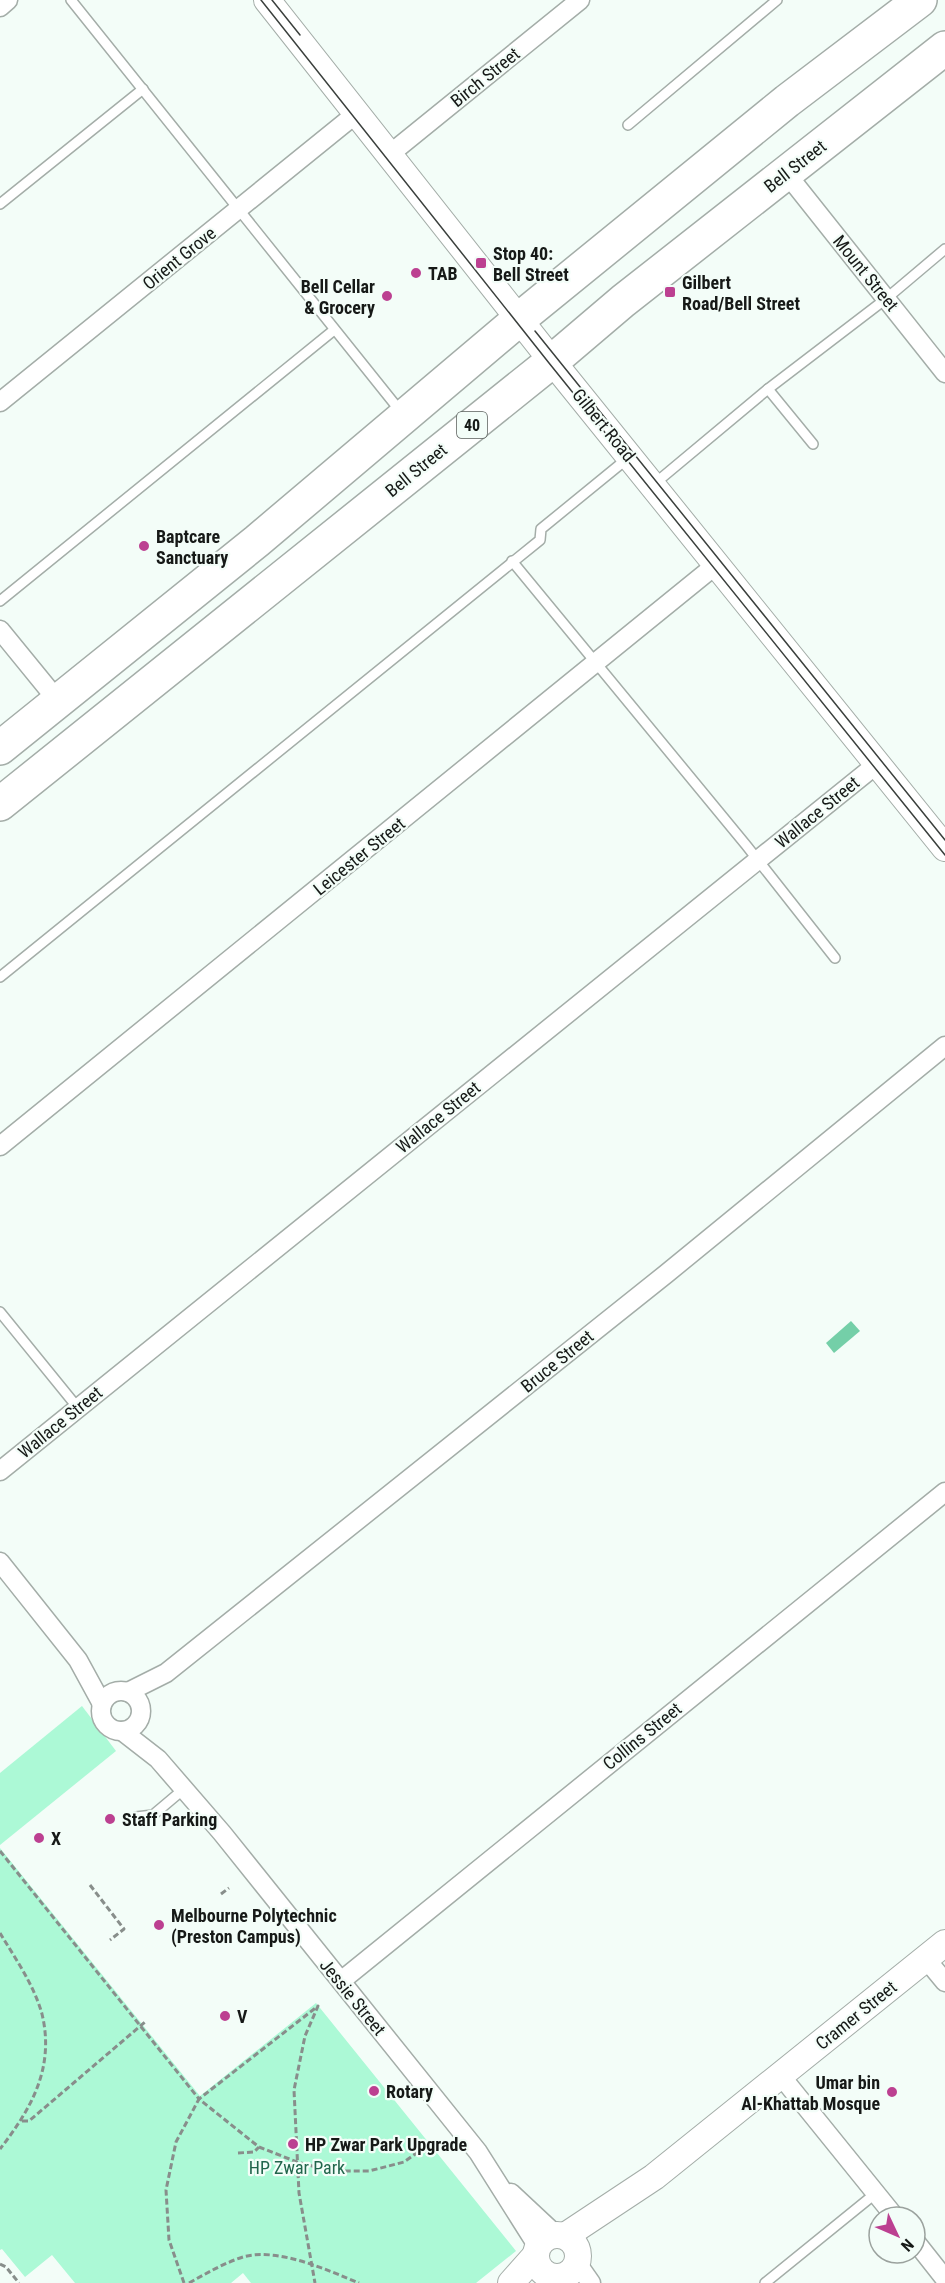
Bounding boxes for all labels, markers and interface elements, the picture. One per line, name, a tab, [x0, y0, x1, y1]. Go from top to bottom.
street label: Birch Street	[446, 43, 524, 111]
street label: Bell Street	[760, 135, 830, 197]
street label: Orient Grove	[138, 222, 220, 294]
street label: Mount Street	[829, 231, 903, 315]
place label: Stop 40: Bell Street	[493, 243, 569, 285]
marker: Stop 40: Bell Street	[474, 256, 488, 270]
place label: TAB	[428, 263, 458, 284]
marker: TAB	[409, 266, 423, 280]
place label: Gilbert Road/Bell Street	[682, 272, 800, 314]
place label: Bell Cellar & Grocery	[301, 276, 375, 318]
marker: Gilbert Road/Bell Street	[663, 285, 677, 299]
marker: Bell Cellar & Grocery	[380, 289, 394, 303]
street label: Gilbert Road	[568, 384, 640, 466]
road number: 40	[457, 412, 487, 438]
street label: Bell Street	[381, 439, 451, 501]
place label: Baptcare Sanctuary	[156, 526, 228, 568]
marker: Baptcare Sanctuary	[137, 539, 151, 553]
street label: Wallace Street	[771, 772, 863, 852]
street label: Leicester Street	[309, 813, 409, 899]
street label: Wallace Street	[392, 1077, 484, 1157]
street label: Bruce Street	[517, 1325, 597, 1397]
street label: Wallace Street	[14, 1382, 106, 1462]
street label: Collins Street	[599, 1698, 685, 1774]
place label: Staff Parking	[122, 1809, 217, 1830]
marker: Staff Parking	[103, 1812, 117, 1826]
place label: X	[51, 1828, 61, 1849]
marker: X	[32, 1831, 46, 1845]
place label: Melbourne Polytechnic (Preston Campus)	[171, 1905, 337, 1948]
marker: Melbourne Polytechnic (Preston Campus)	[152, 1918, 166, 1932]
street label: Jessie Street	[316, 1954, 390, 2040]
street label: Cramer Street	[811, 1976, 901, 2054]
place label: V	[237, 2006, 248, 2027]
marker: V	[218, 2009, 232, 2023]
place label: Umar bin Al-Khattab Mosque	[741, 2072, 880, 2114]
place label: Rotary	[386, 2081, 433, 2102]
marker: Rotary	[367, 2084, 381, 2098]
marker: Umar bin Al-Khattab Mosque	[885, 2085, 899, 2099]
place label: HP Zwar Park Upgrade	[305, 2134, 467, 2155]
marker: HP Zwar Park Upgrade	[286, 2137, 300, 2151]
park label: HP Zwar Park	[249, 2157, 345, 2178]
north arrow	[867, 2205, 927, 2265]
text: N	[897, 2235, 918, 2255]

